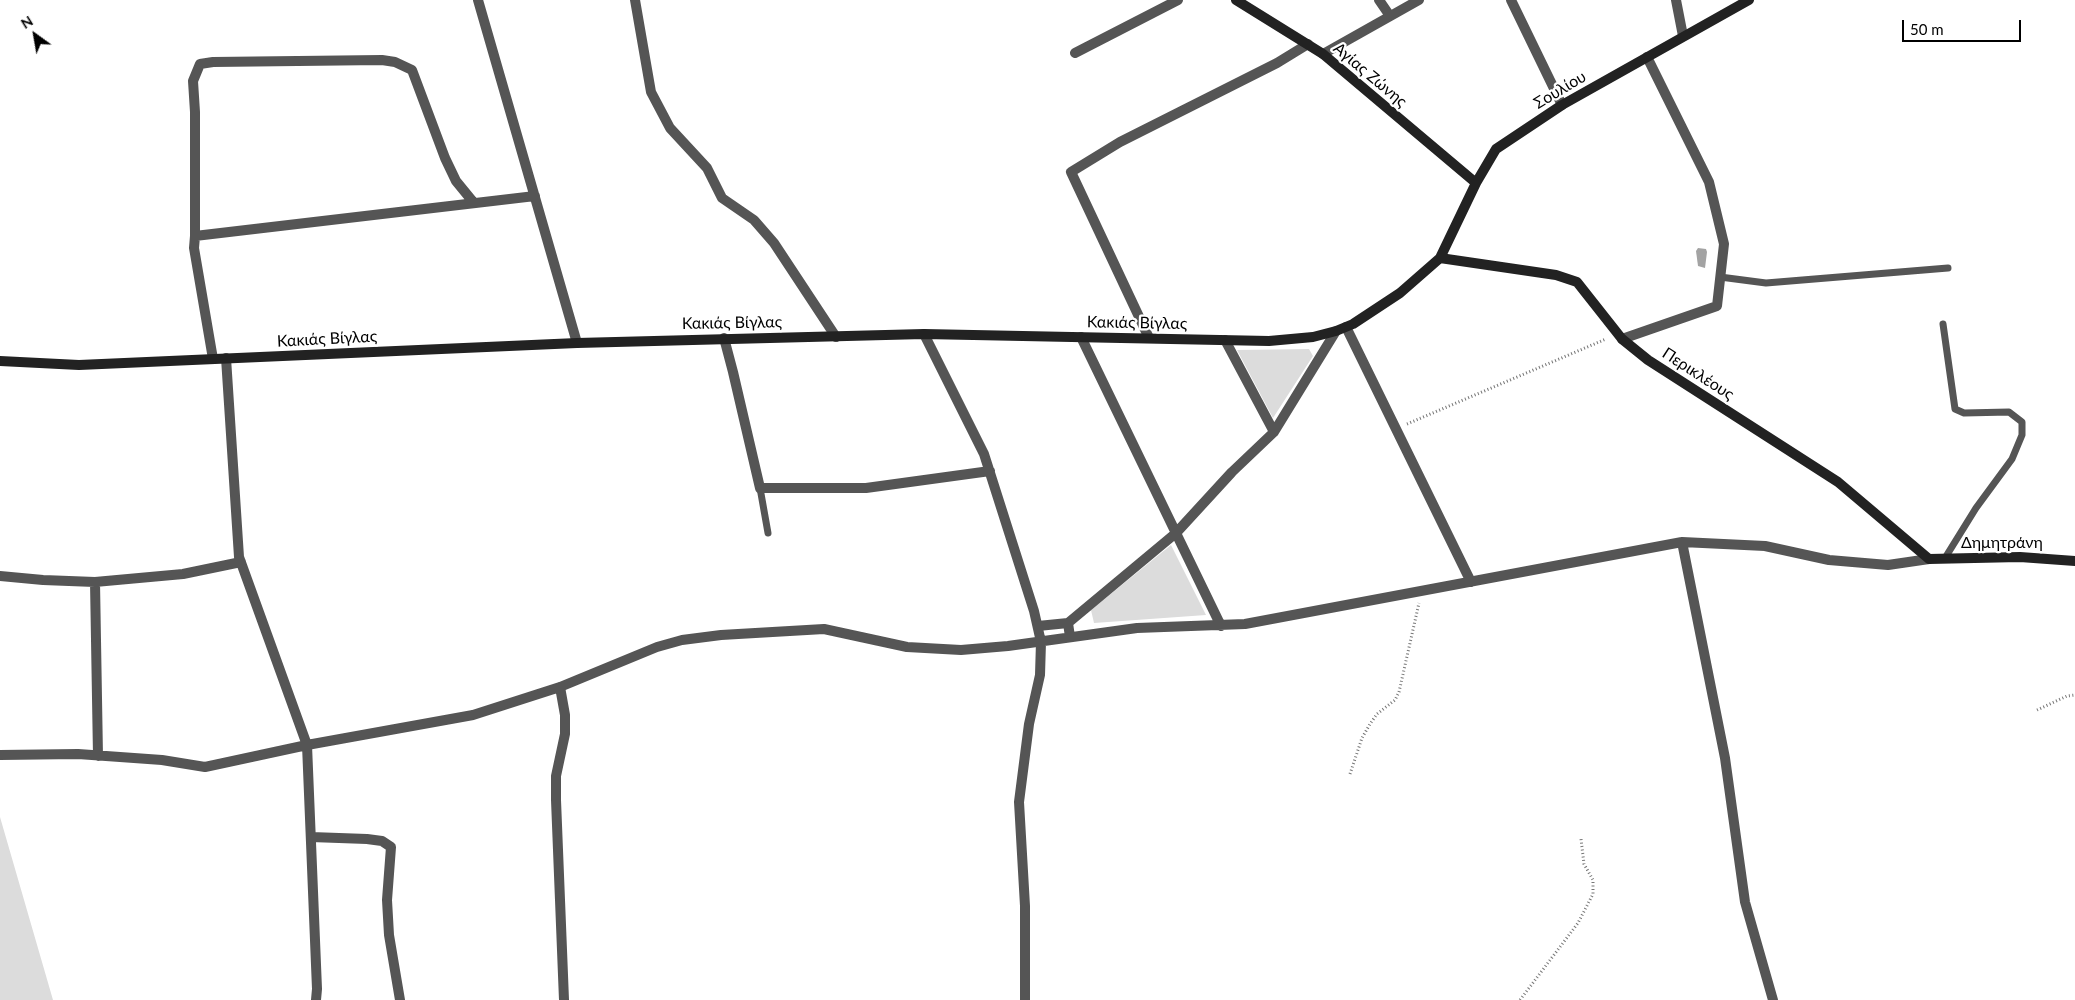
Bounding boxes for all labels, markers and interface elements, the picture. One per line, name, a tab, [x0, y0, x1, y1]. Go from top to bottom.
north arrow	[10, 10, 60, 60]
scale bar	[1905, 10, 2024, 42]
text: N	[18, 12, 36, 32]
text: 50 m	[1910, 20, 1944, 38]
street label: Αγίας Ζώνης	[1329, 39, 1411, 111]
street label: Σουλίου	[1530, 67, 1590, 113]
street label: Κακιάς Βίγλας	[682, 313, 782, 333]
street label: Κακιάς Βίγλας	[1087, 313, 1187, 333]
street label: Κακιάς Βίγλας	[276, 327, 378, 351]
street label: Περικλέους	[1659, 344, 1737, 404]
street label: Δημητράνη	[1961, 533, 2043, 553]

